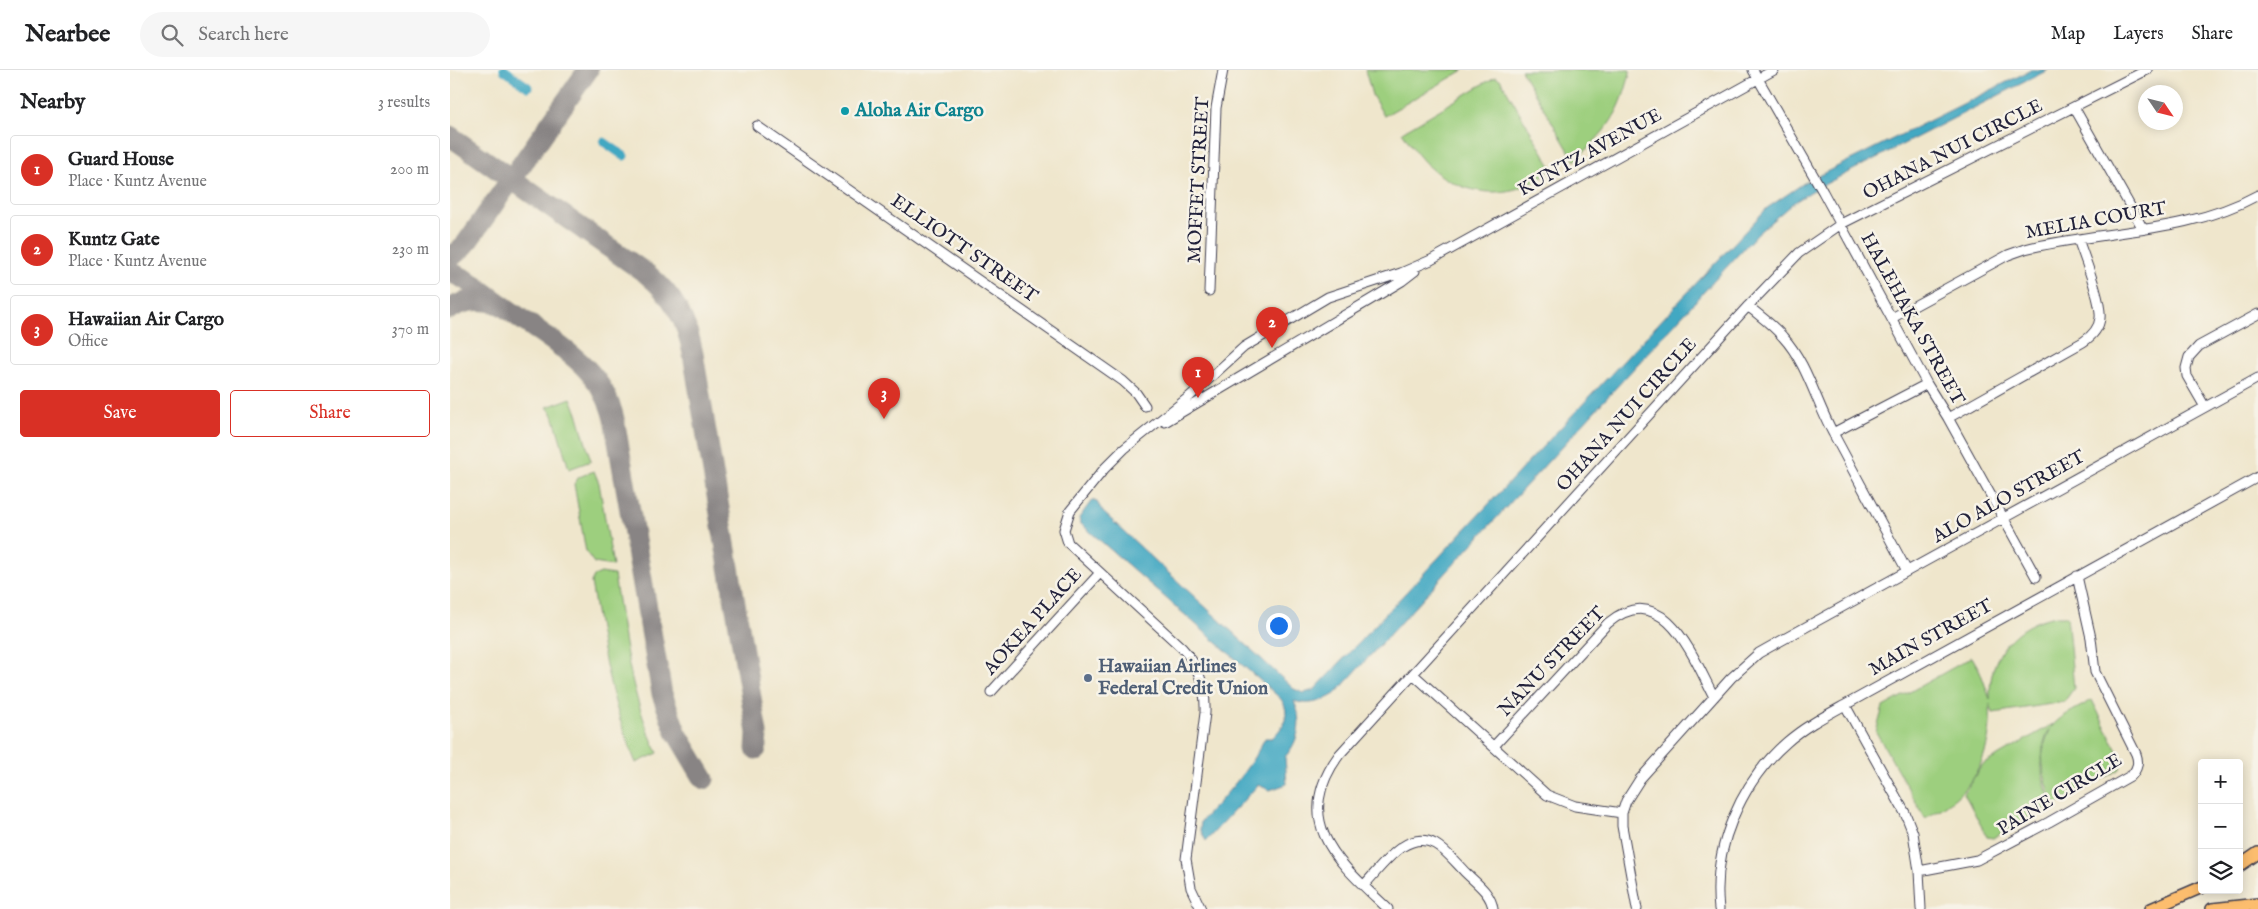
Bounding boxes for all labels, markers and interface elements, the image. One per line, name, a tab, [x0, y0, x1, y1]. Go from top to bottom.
search box	[140, 12, 490, 57]
text: Nearbee	[25, 19, 110, 50]
icon: search	[158, 21, 186, 49]
text: Search here	[198, 23, 289, 47]
text: Map	[2051, 23, 2085, 46]
text: Layers	[2113, 23, 2164, 46]
text: Share	[2192, 23, 2233, 46]
north arrow	[2138, 85, 2183, 130]
text: Nearby	[20, 89, 85, 116]
text: 3 results	[378, 93, 430, 113]
street label: OHANA NUI CIRCLE	[1859, 94, 2047, 206]
street label: MOFFET STREET	[1183, 96, 1215, 264]
place label: Aloha Air Cargo	[854, 99, 984, 123]
street label: KUNTZ AVENUE	[1514, 104, 1666, 202]
marker: Aloha Air Cargo	[839, 105, 851, 117]
text: Guard House	[68, 148, 174, 172]
text: 1	[34, 160, 40, 180]
text: 200 m	[390, 160, 429, 180]
text: Place · Kuntz Avenue	[68, 172, 207, 192]
street label: ELLIOTT STREET	[886, 189, 1042, 309]
street label: MELIA COURT	[2024, 197, 2169, 245]
text: Kuntz Gate	[68, 228, 160, 252]
street label: HALEHAKA STREET	[1855, 228, 1970, 410]
text: 2	[33, 240, 41, 260]
text: 230 m	[392, 240, 429, 260]
text: Place · Kuntz Avenue	[68, 252, 207, 272]
pin: 2	[1256, 307, 1288, 348]
text: Hawaiian Air Cargo	[68, 308, 224, 332]
text: 3	[34, 320, 40, 340]
text: 370 m	[392, 320, 429, 340]
text: Office	[68, 332, 108, 352]
street label: OHANA NUI CIRCLE	[1552, 333, 1702, 497]
pin: 1	[1182, 357, 1214, 398]
pin: 3	[868, 378, 900, 419]
button: Save	[20, 390, 220, 437]
button: Share	[230, 390, 430, 437]
street label: ALO ALO STREET	[1928, 445, 2090, 549]
street label: AOKEA PLACE	[978, 563, 1087, 681]
street label: MAIN STREET	[1865, 594, 1997, 682]
street label: NANU STREET	[1493, 602, 1611, 722]
your location	[1266, 613, 1292, 639]
place label: Hawaiian Airlines Federal Credit Union	[1098, 655, 1268, 701]
marker: Hawaiian Airlines Federal Credit Union	[1082, 672, 1094, 684]
street label: PAINE CIRCLE	[1993, 748, 2127, 842]
map controls	[2198, 759, 2243, 894]
button: +	[2198, 759, 2243, 804]
button: −	[2198, 804, 2243, 849]
button: layers	[2198, 849, 2243, 894]

